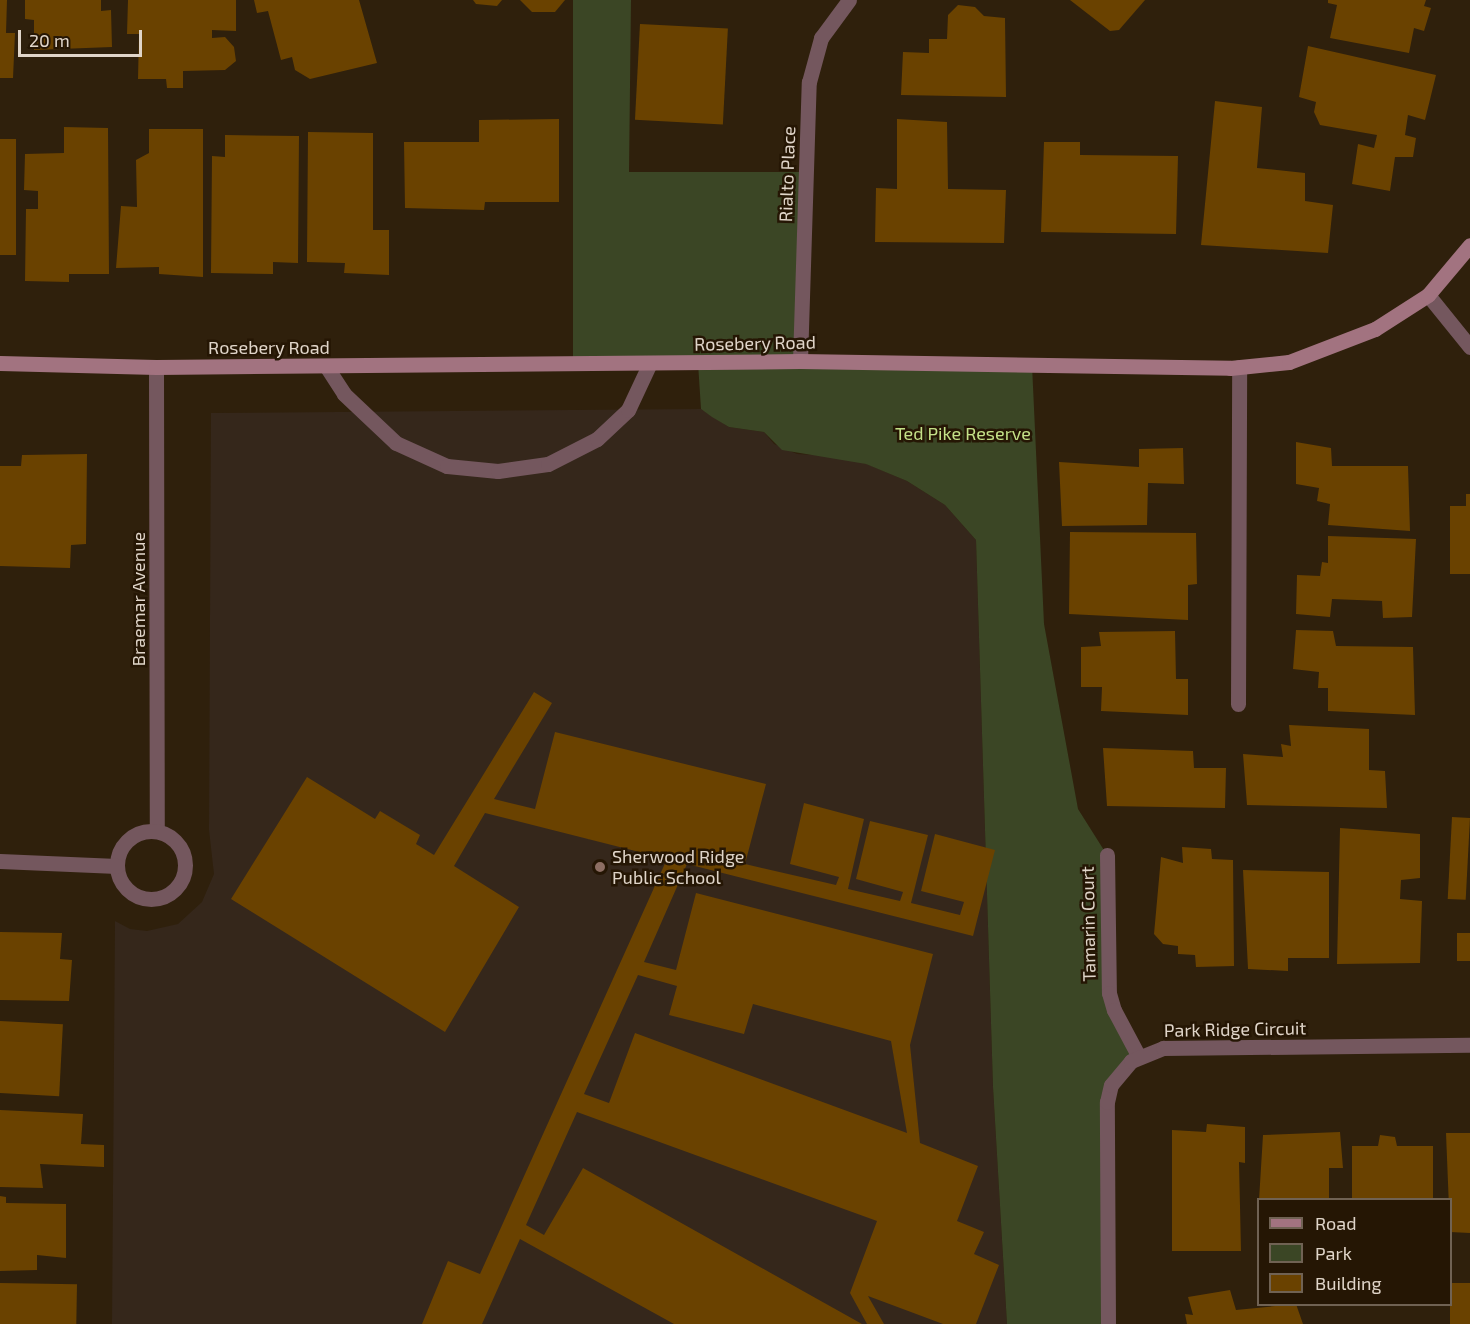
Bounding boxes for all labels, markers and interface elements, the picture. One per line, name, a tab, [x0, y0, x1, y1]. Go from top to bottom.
scale bar	[21, 18, 146, 56]
text: 20 m	[29, 29, 70, 51]
street label: Rialto Place	[775, 126, 799, 222]
street label: Rosebery Road	[694, 331, 816, 355]
street label: Rosebery Road	[208, 336, 330, 358]
park label: Ted Pike Reserve	[895, 422, 1031, 444]
street label: Braemar Avenue	[127, 531, 149, 667]
place label: Sherwood Ridge Public School	[612, 846, 745, 888]
marker: Sherwood Ridge Public School	[593, 860, 607, 874]
street label: Tamarin Court	[1076, 866, 1100, 982]
street label: Park Ridge Circuit	[1164, 1017, 1306, 1041]
legend	[1257, 1198, 1452, 1306]
text: Road	[1315, 1212, 1356, 1234]
text: Park	[1315, 1242, 1352, 1264]
text: Building	[1315, 1272, 1382, 1294]

